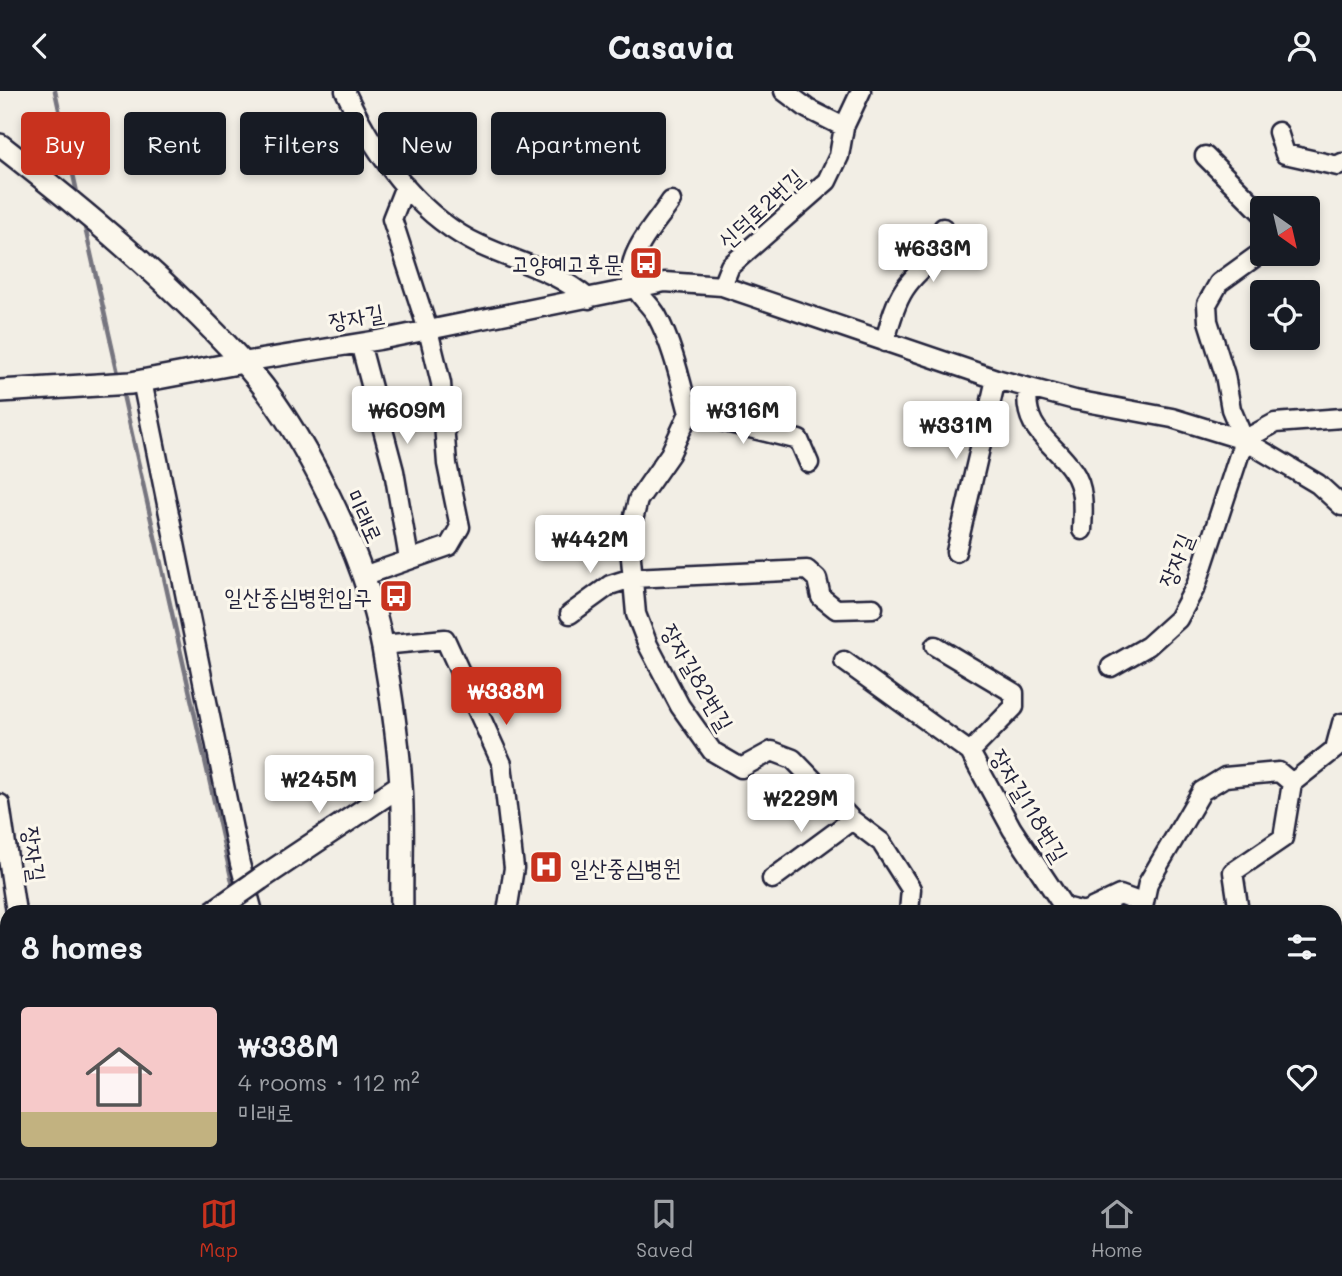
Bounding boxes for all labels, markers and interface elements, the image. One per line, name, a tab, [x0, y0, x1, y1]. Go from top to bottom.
text: Casavia	[608, 25, 734, 67]
icon: back	[21, 27, 59, 65]
icon: person	[1283, 27, 1321, 65]
chip: Buy	[21, 112, 110, 175]
chip: Rent	[124, 112, 226, 175]
chip: Filters	[240, 112, 364, 175]
chip: New	[378, 112, 477, 175]
chip: Apartment	[491, 112, 666, 175]
street label: 신덕로2번길	[711, 162, 809, 254]
north arrow	[1250, 196, 1320, 266]
map controls	[1250, 196, 1320, 350]
pin: ₩633M	[884, 225, 982, 284]
text: ₩633M	[894, 232, 972, 262]
bus stop icon: 고양예고후문	[627, 244, 665, 282]
place label: 고양예고후문	[511, 248, 622, 278]
button: locate	[1250, 280, 1320, 350]
street label: 장자길	[326, 296, 386, 336]
pin: ₩609M	[358, 387, 456, 446]
pin: ₩316M	[694, 387, 792, 446]
text: ₩609M	[368, 394, 446, 424]
text: ₩316M	[706, 394, 780, 424]
pin: ₩331M	[907, 401, 1005, 461]
text: ₩331M	[919, 409, 993, 439]
street label: 미래로	[340, 484, 390, 548]
pin: ₩442M	[541, 515, 639, 575]
text: ₩442M	[551, 523, 629, 553]
street label: 장자길	[1151, 529, 1199, 591]
bus stop icon: 일산중심병원입구	[377, 577, 415, 615]
place label: 일산중심병원입구	[224, 581, 372, 611]
street label: 장자길82번길	[655, 618, 741, 736]
pin: ₩338M	[457, 667, 555, 727]
text: ₩338M	[467, 675, 545, 705]
street label: 장자길118번길	[984, 743, 1076, 867]
pin: ₩245M	[270, 755, 368, 815]
text: ₩245M	[281, 763, 357, 793]
pin: ₩229M	[752, 775, 850, 834]
text: ₩229M	[763, 782, 839, 812]
street label: 장자길	[17, 825, 53, 883]
hospital icon: 일산중심병원	[527, 848, 565, 886]
place label: 일산중심병원	[570, 852, 681, 882]
text: 8 homes	[21, 927, 143, 967]
icon: filters	[1283, 928, 1321, 966]
text: ₩338M	[238, 1025, 339, 1065]
icon: home	[77, 1035, 161, 1119]
icon: heart	[1283, 1058, 1321, 1096]
text: 4 rooms · 112 m²	[238, 1067, 420, 1097]
text: 미래로	[238, 1097, 294, 1127]
tab: Map	[199, 1195, 238, 1262]
tab: Saved	[636, 1195, 693, 1262]
tab: Home	[1091, 1195, 1143, 1262]

